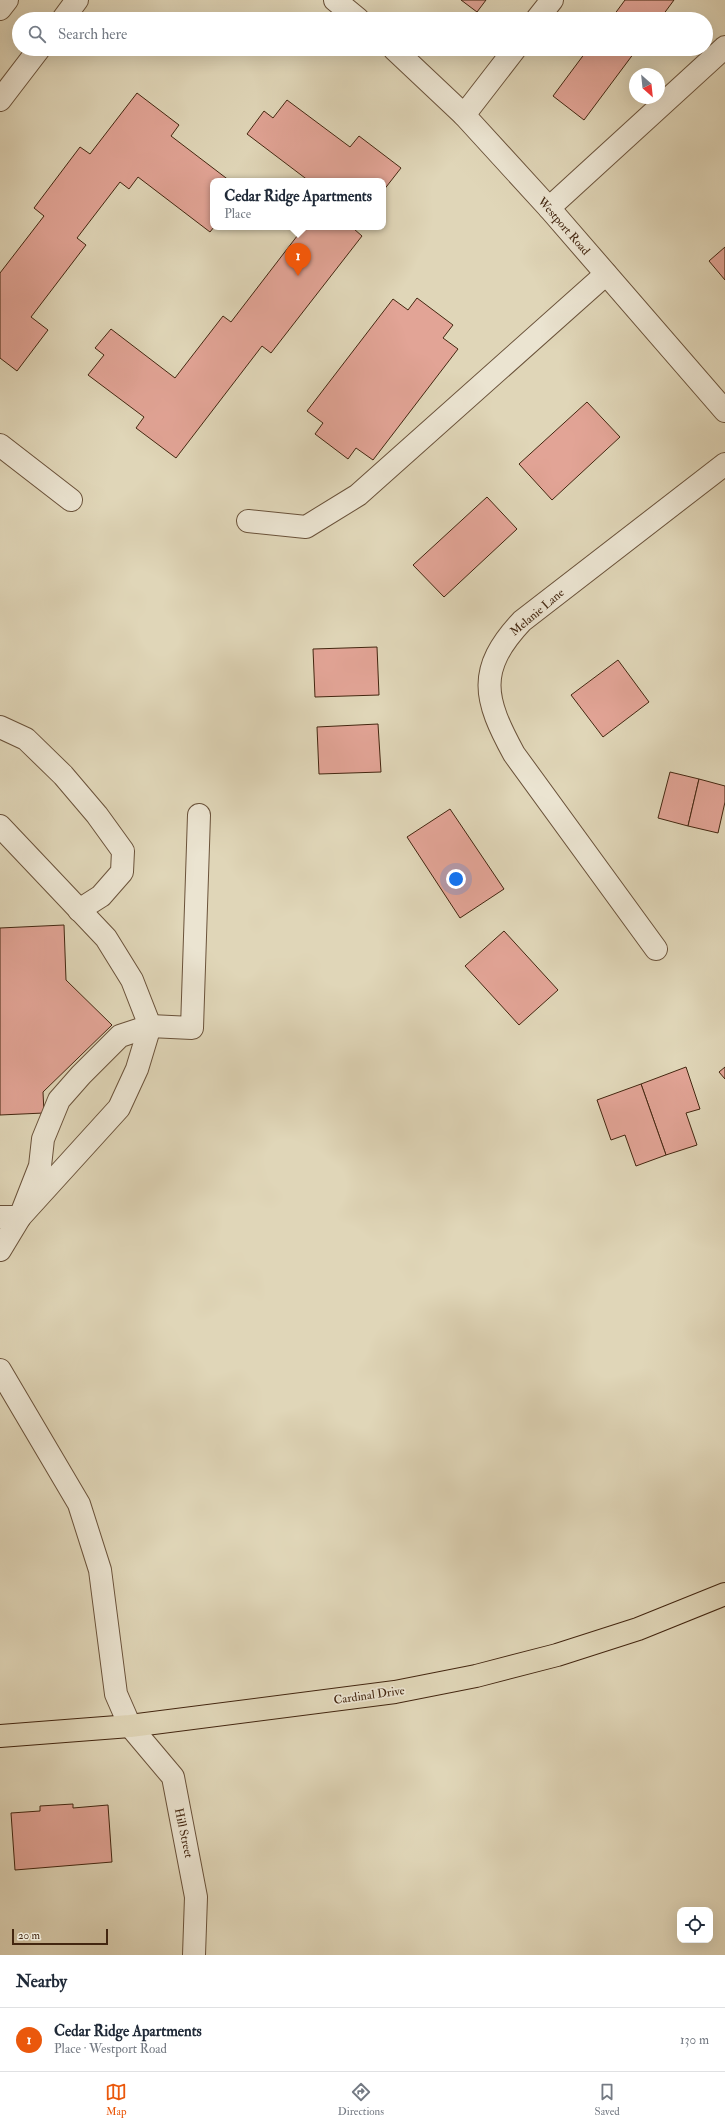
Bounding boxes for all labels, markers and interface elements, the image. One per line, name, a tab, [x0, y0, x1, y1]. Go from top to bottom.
search box	[12, 12, 713, 56]
icon: search	[26, 23, 48, 45]
text: Search here	[58, 25, 127, 44]
north arrow	[629, 68, 665, 104]
popup	[210, 178, 386, 230]
text: Cedar Ridge Apartments	[224, 187, 372, 206]
street label: Westport Road	[534, 193, 593, 258]
text: Place	[224, 206, 251, 222]
pin: 1	[285, 243, 311, 276]
street label: Melanie Lane	[507, 585, 567, 639]
your location	[446, 869, 466, 889]
street label: Cardinal Drive	[333, 1683, 405, 1708]
street label: Hill Street	[171, 1807, 196, 1860]
map controls	[677, 1907, 713, 1943]
button: locate	[677, 1907, 713, 1943]
scale bar	[12, 1927, 108, 1946]
text: 20 m	[18, 1929, 40, 1942]
text: Nearby	[16, 1971, 67, 1992]
text: Cedar Ridge Apartments	[54, 2022, 202, 2041]
text: 1	[27, 2032, 31, 2048]
text: 130 m	[680, 2032, 709, 2048]
text: Place · Westport Road	[54, 2041, 167, 2057]
tab: Map	[105, 2081, 127, 2118]
tab: Directions	[338, 2081, 384, 2118]
tab: Saved	[595, 2081, 620, 2118]

